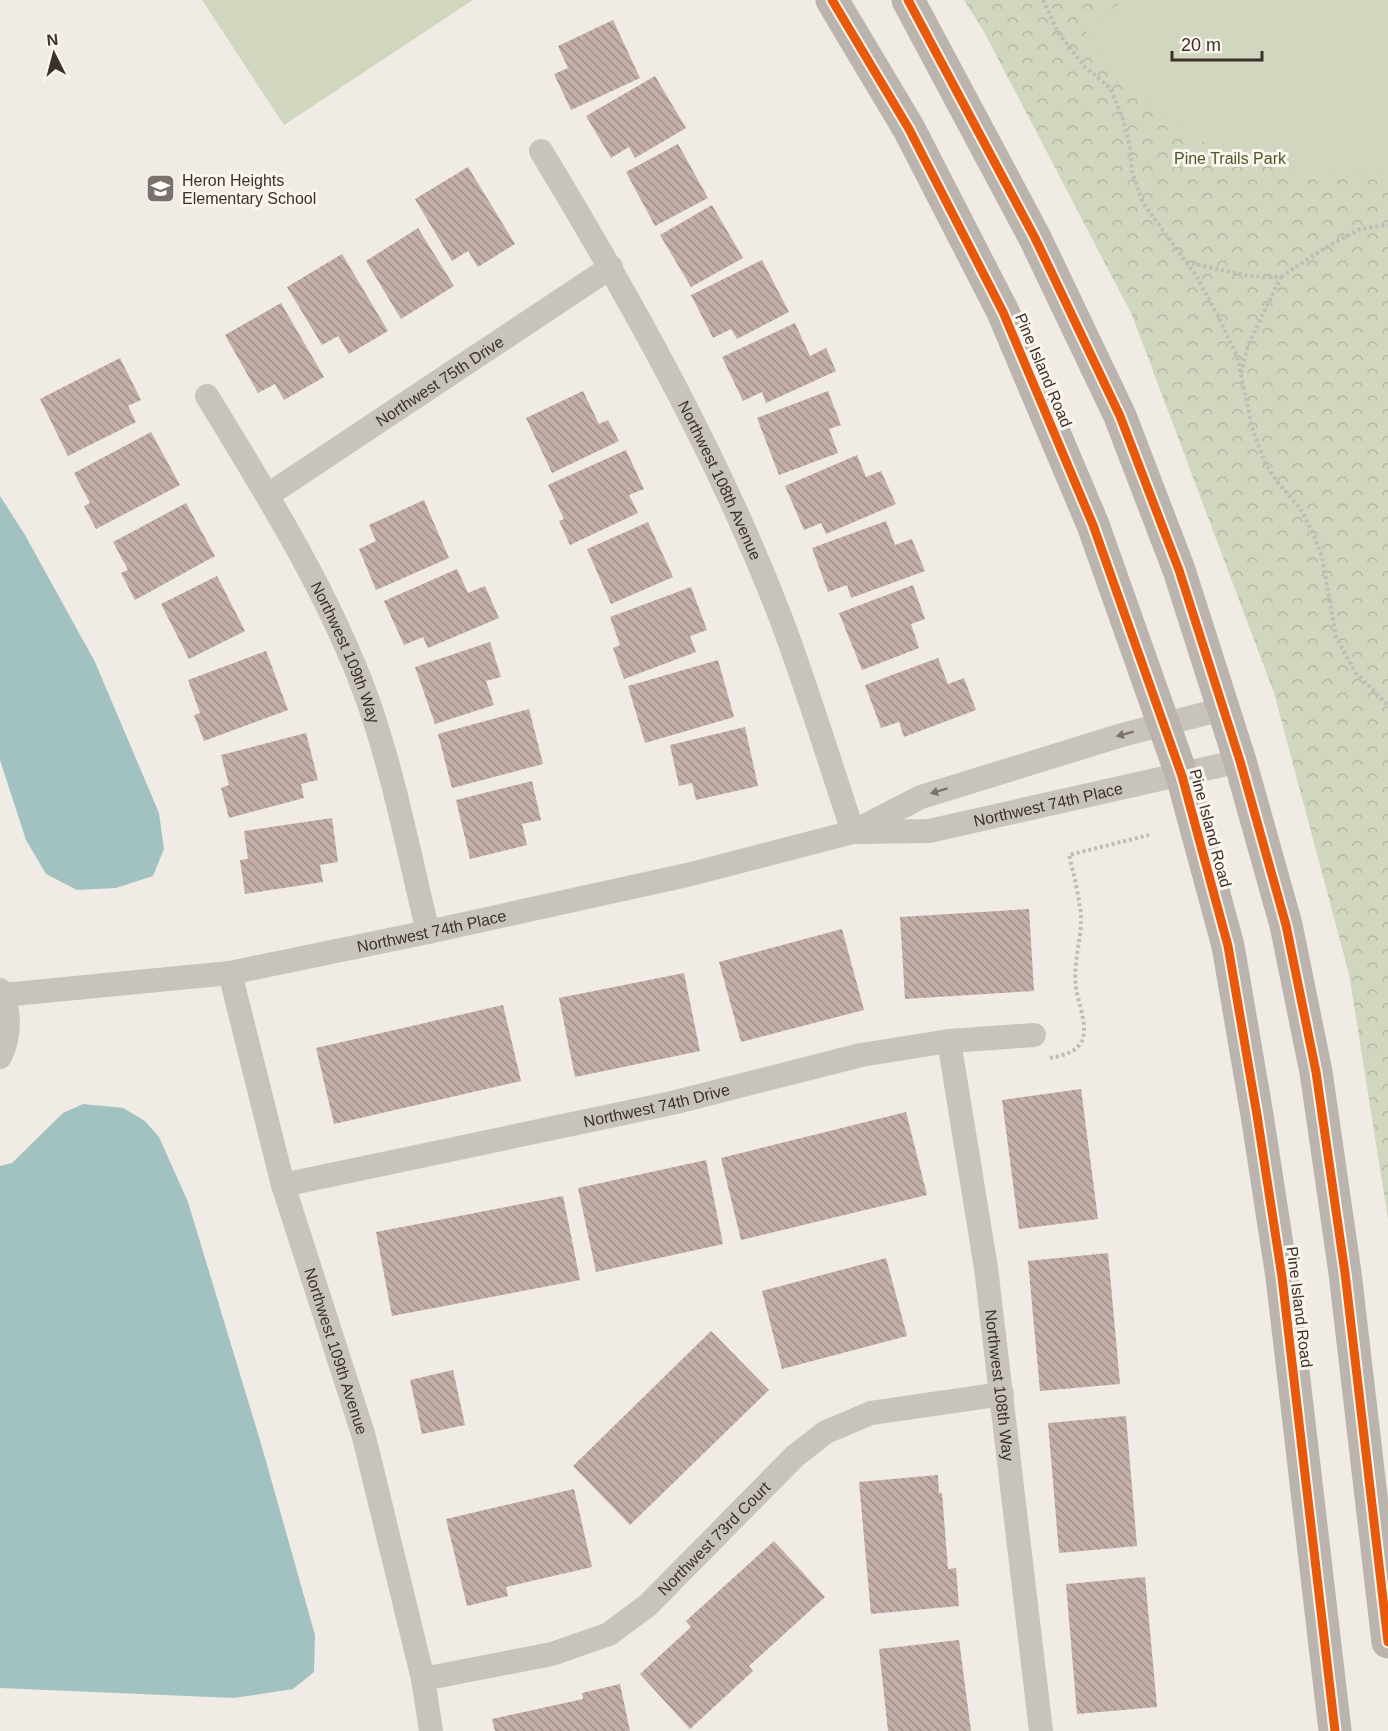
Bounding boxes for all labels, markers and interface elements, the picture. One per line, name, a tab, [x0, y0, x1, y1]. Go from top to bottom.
north arrow	[24, 24, 84, 84]
scale bar	[1172, 24, 1262, 62]
text: N	[46, 31, 59, 49]
text: 20 m	[1181, 35, 1221, 55]
park label: Pine Trails Park	[1174, 150, 1287, 167]
place label: Heron Heights Elementary School	[182, 172, 316, 207]
school or university icon: Heron Heights Elementary School	[145, 173, 177, 205]
street label: Pine Island Road	[1012, 311, 1075, 430]
street label: Northwest 75th Drive	[373, 333, 507, 430]
street label: Northwest 108th Avenue	[675, 398, 764, 563]
street label: Northwest 109th Way	[308, 579, 383, 725]
one-way arrow	[1116, 730, 1134, 739]
street label: Pine Island Road	[1187, 767, 1234, 889]
street label: Northwest 74th Place	[972, 780, 1124, 830]
one-way arrow	[930, 787, 948, 796]
street label: Northwest 74th Place	[356, 907, 508, 955]
street label: Northwest 74th Drive	[582, 1081, 732, 1130]
street label: Pine Island Road	[1284, 1246, 1315, 1369]
street label: Northwest 109th Avenue	[301, 1266, 371, 1437]
street label: Northwest 108th Way	[982, 1309, 1017, 1462]
street label: Northwest 73rd Court	[655, 1478, 774, 1599]

